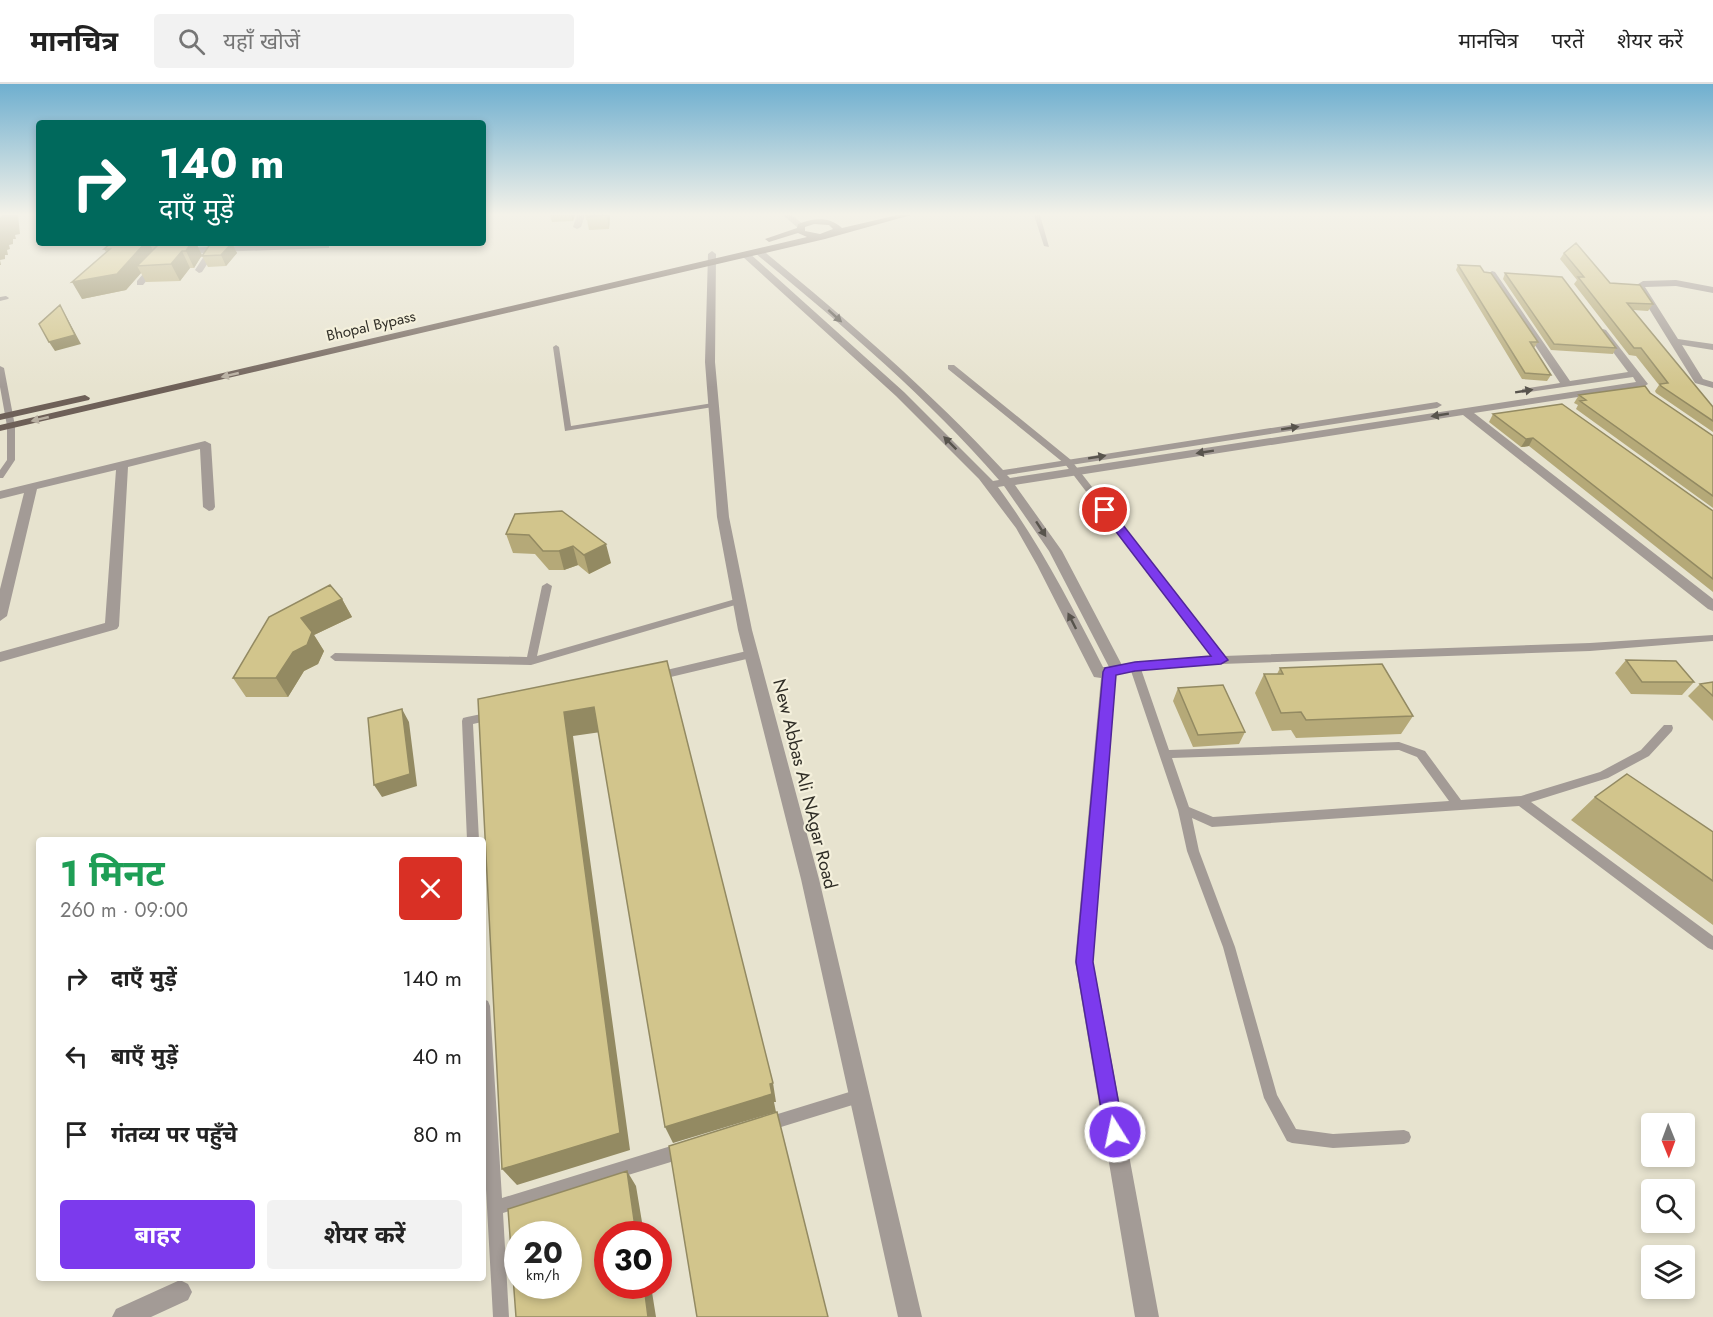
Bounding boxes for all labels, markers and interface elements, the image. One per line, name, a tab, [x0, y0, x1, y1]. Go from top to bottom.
search box	[154, 14, 574, 68]
text: मानचित्र	[30, 21, 118, 62]
icon: search	[175, 25, 208, 58]
text: यहाँ खोजें	[223, 25, 300, 57]
text: मानचित्र	[1458, 26, 1518, 56]
text: परतें	[1551, 26, 1584, 56]
text: शेयर करें	[1617, 26, 1683, 56]
text: 140 m	[159, 133, 285, 194]
icon: right	[60, 144, 138, 222]
text: दाएँ मुड़ें	[159, 189, 234, 228]
street label: Bhopal Bypass	[324, 305, 418, 347]
one-way arrow	[827, 309, 842, 323]
one-way arrow	[221, 370, 239, 380]
one-way arrow	[1515, 387, 1534, 396]
one-way arrow	[1430, 411, 1449, 420]
one-way arrow	[30, 415, 49, 424]
one-way arrow	[1281, 423, 1300, 432]
one-way arrow	[942, 436, 957, 450]
one-way arrow	[1196, 448, 1215, 457]
one-way arrow	[1088, 453, 1107, 462]
pin	[1079, 484, 1130, 535]
icon: arrive	[1088, 493, 1121, 526]
one-way arrow	[1036, 521, 1047, 537]
one-way arrow	[1068, 612, 1077, 629]
street label: New Abbas Ali NAgar Road	[766, 676, 844, 892]
text: 1 मिनट	[60, 847, 165, 899]
button: close	[399, 857, 462, 920]
text: 260 m · 09:00	[60, 896, 188, 925]
icon: right	[60, 962, 93, 995]
text: दाएँ मुड़ें	[111, 962, 177, 994]
text: 140 m	[402, 962, 462, 994]
icon: left	[60, 1040, 93, 1073]
text: बाएँ मुड़ें	[111, 1040, 178, 1072]
text: 40 m	[412, 1040, 462, 1072]
position arrow	[1083, 1100, 1147, 1164]
north arrow	[1641, 1113, 1695, 1167]
map controls	[1641, 1113, 1695, 1299]
icon: arrive	[60, 1118, 93, 1151]
text: गंतव्य पर पहुँचे	[111, 1118, 237, 1150]
text: 80 m	[413, 1118, 462, 1150]
button: search	[1641, 1179, 1695, 1233]
button: बाहर	[60, 1200, 255, 1269]
button: शेयर करें	[267, 1200, 462, 1269]
speed limit sign: 30	[594, 1221, 672, 1299]
text: 20	[523, 1231, 563, 1274]
button: layers	[1641, 1245, 1695, 1299]
text: km/h	[526, 1264, 560, 1286]

